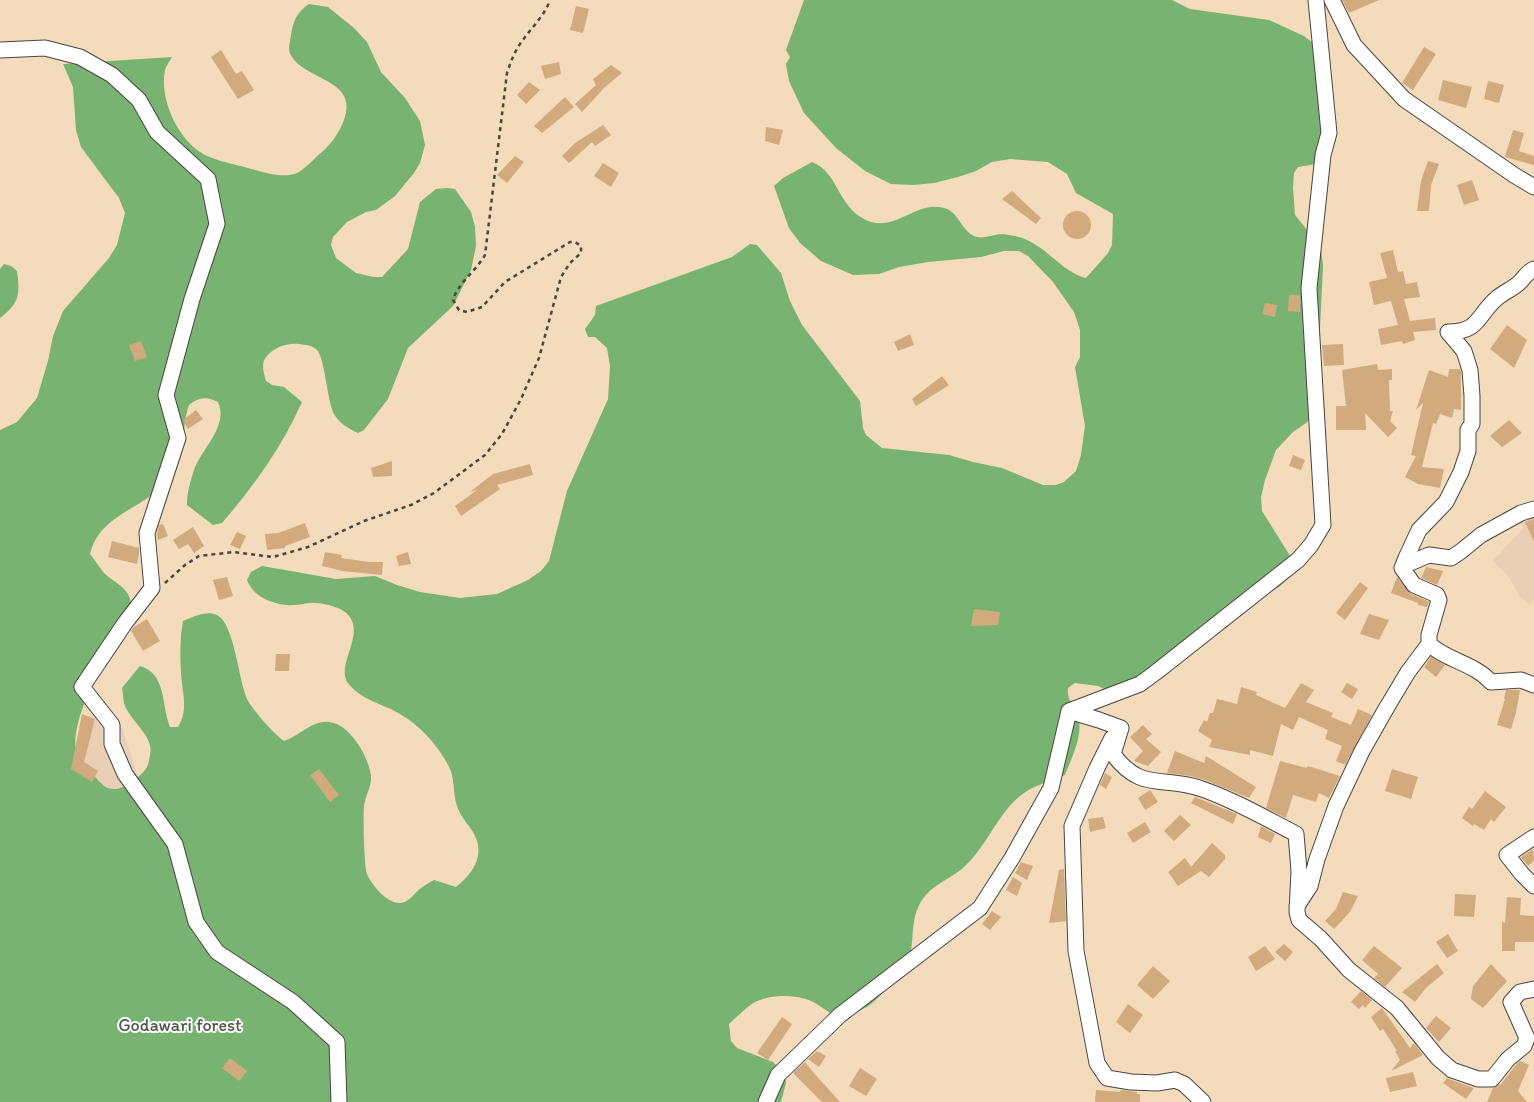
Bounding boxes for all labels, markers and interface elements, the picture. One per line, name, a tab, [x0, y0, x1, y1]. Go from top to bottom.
park label: Godawari forest	[118, 1015, 242, 1037]

